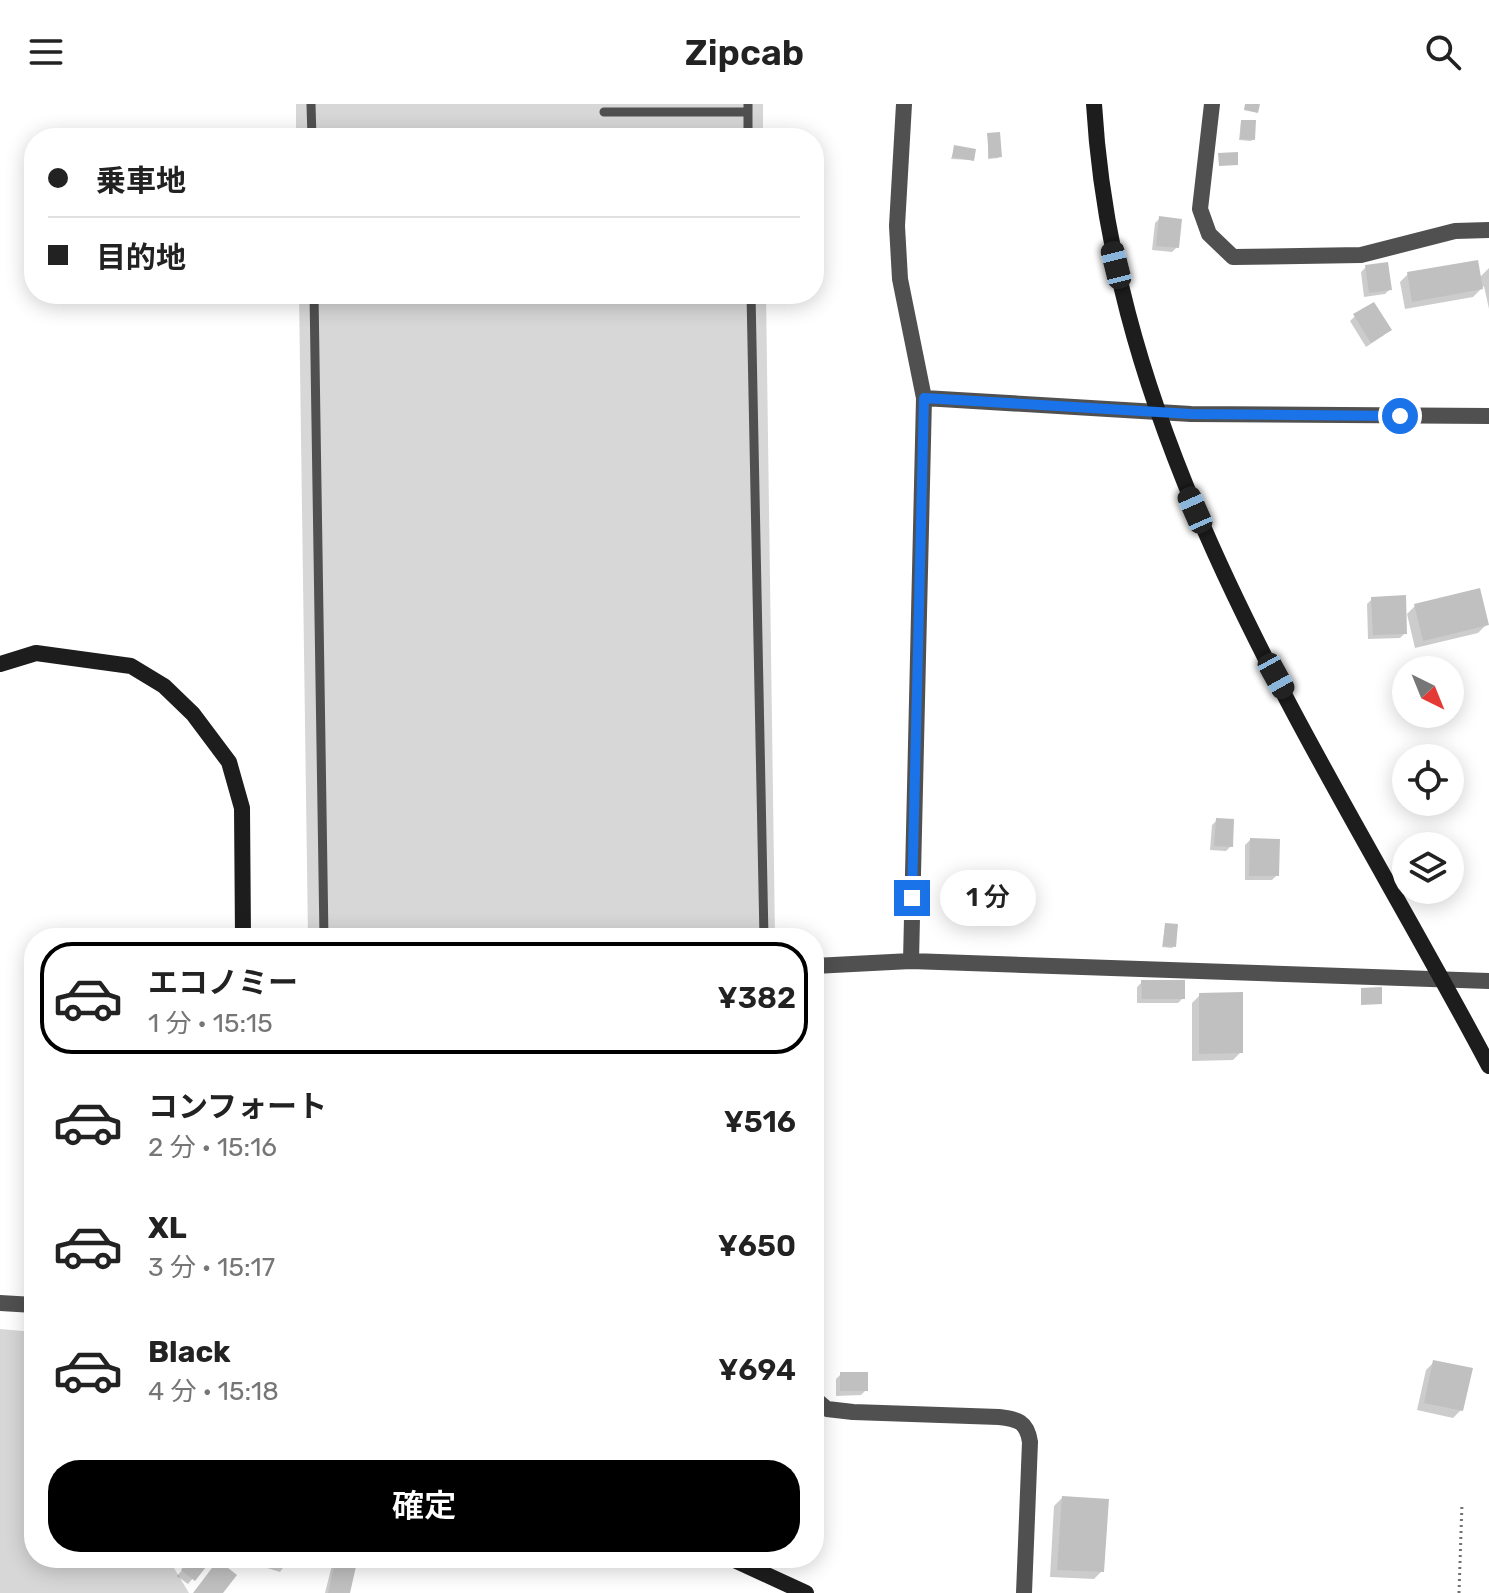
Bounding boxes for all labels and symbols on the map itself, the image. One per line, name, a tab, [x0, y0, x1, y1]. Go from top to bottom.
car	[1099, 239, 1133, 291]
route start	[1382, 398, 1418, 434]
car	[1174, 483, 1216, 537]
car	[1254, 649, 1298, 703]
north arrow	[1392, 656, 1464, 728]
callout: 1 分	[940, 870, 1036, 926]
route end	[894, 880, 930, 916]

